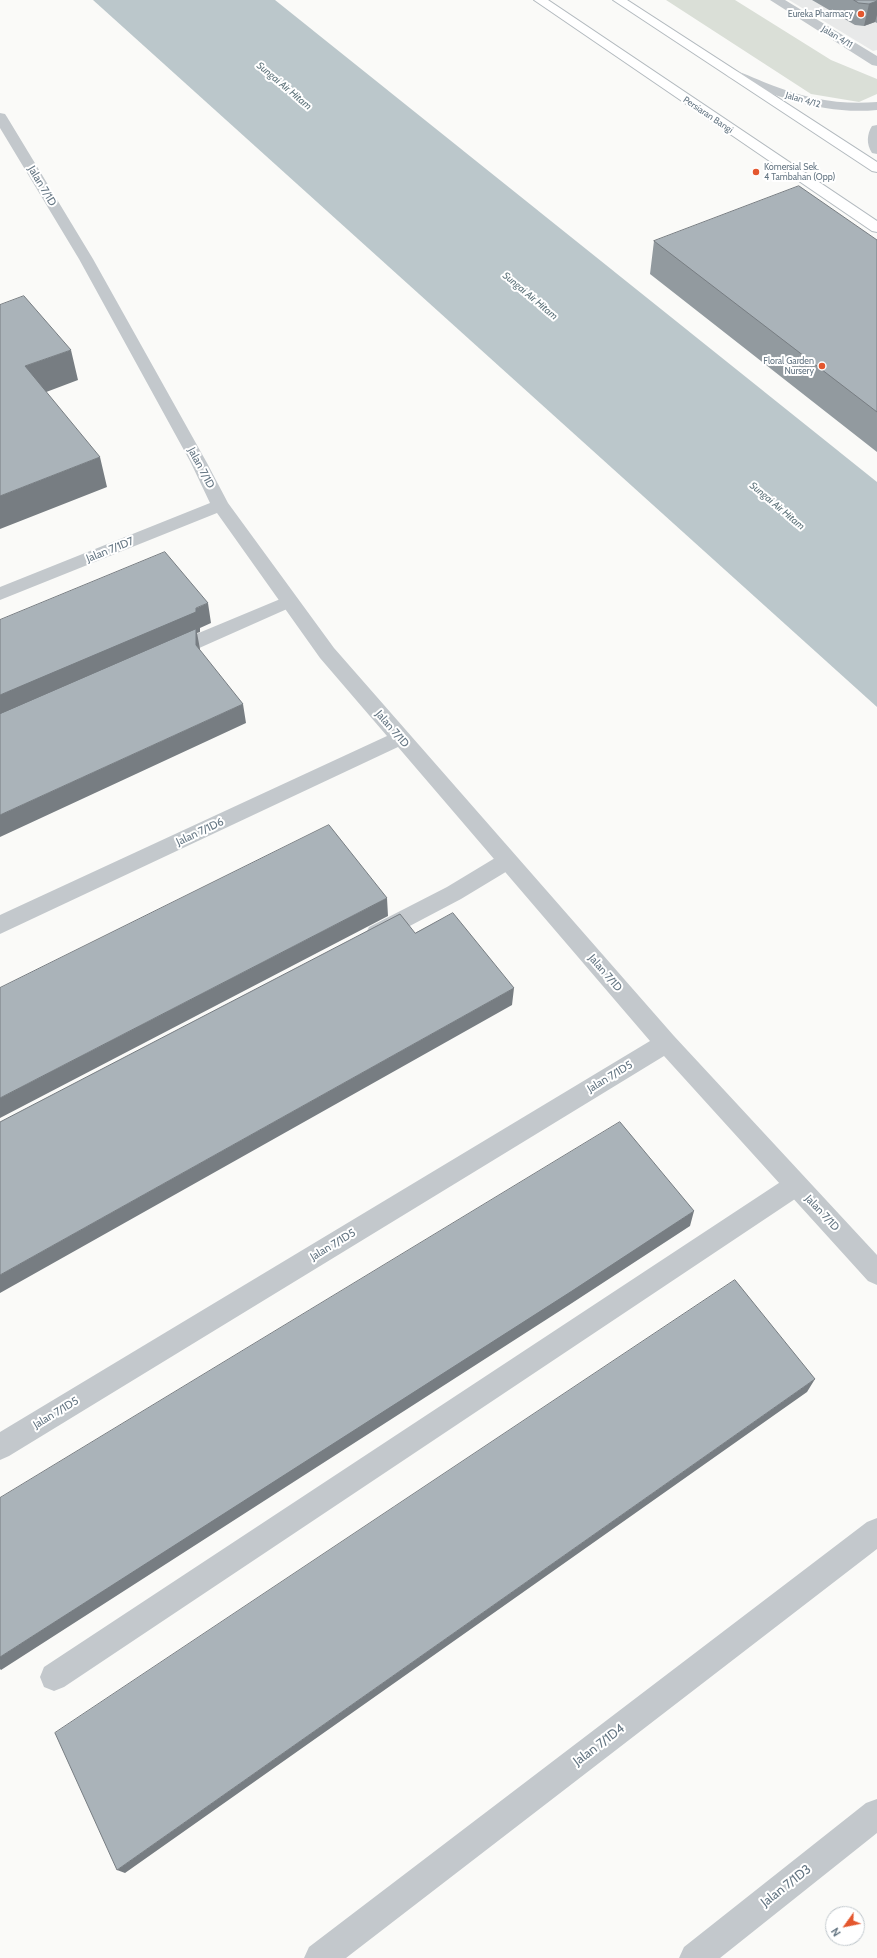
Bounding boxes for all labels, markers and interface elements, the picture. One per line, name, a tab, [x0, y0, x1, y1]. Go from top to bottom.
place label: Eureka Pharmacy	[788, 9, 853, 19]
marker: Eureka Pharmacy	[856, 9, 866, 19]
street label: Jalan 4/11	[820, 24, 854, 50]
water label: Sungai Air Hitam	[254, 60, 314, 112]
street label: Jalan 4/12	[784, 90, 822, 110]
street label: Persiaran Bangi	[681, 94, 735, 136]
place label: Komersial Sek. 4 Tambahan (Opp)	[764, 162, 835, 183]
street label: Jalan 7/1D	[25, 164, 59, 208]
marker: Komersial Sek. 4 Tambahan (Opp)	[751, 167, 761, 177]
water label: Sungai Air Hitam	[500, 270, 560, 322]
place label: Floral Garden Nursery	[763, 356, 814, 377]
marker: Floral Garden Nursery	[817, 361, 827, 371]
street label: Jalan 7/1D	[185, 445, 217, 491]
water label: Sungai Air Hitam	[747, 480, 807, 532]
street label: Jalan 7/1D7	[84, 535, 136, 565]
street label: Jalan 7/1D	[372, 708, 412, 750]
street label: Jalan 7/1D6	[174, 815, 226, 849]
street label: Jalan 7/1D	[585, 952, 625, 994]
street label: Jalan 7/1D5	[585, 1058, 635, 1096]
street label: Jalan 7/1D	[802, 1192, 842, 1234]
street label: Jalan 7/1D5	[308, 1226, 358, 1264]
street label: Jalan 7/1D5	[31, 1394, 81, 1432]
street label: Jalan 7/1D4	[570, 1721, 628, 1769]
street label: Jalan 7/1D3	[758, 1862, 814, 1910]
north arrow	[825, 1906, 865, 1946]
text: N	[828, 1925, 844, 1939]

